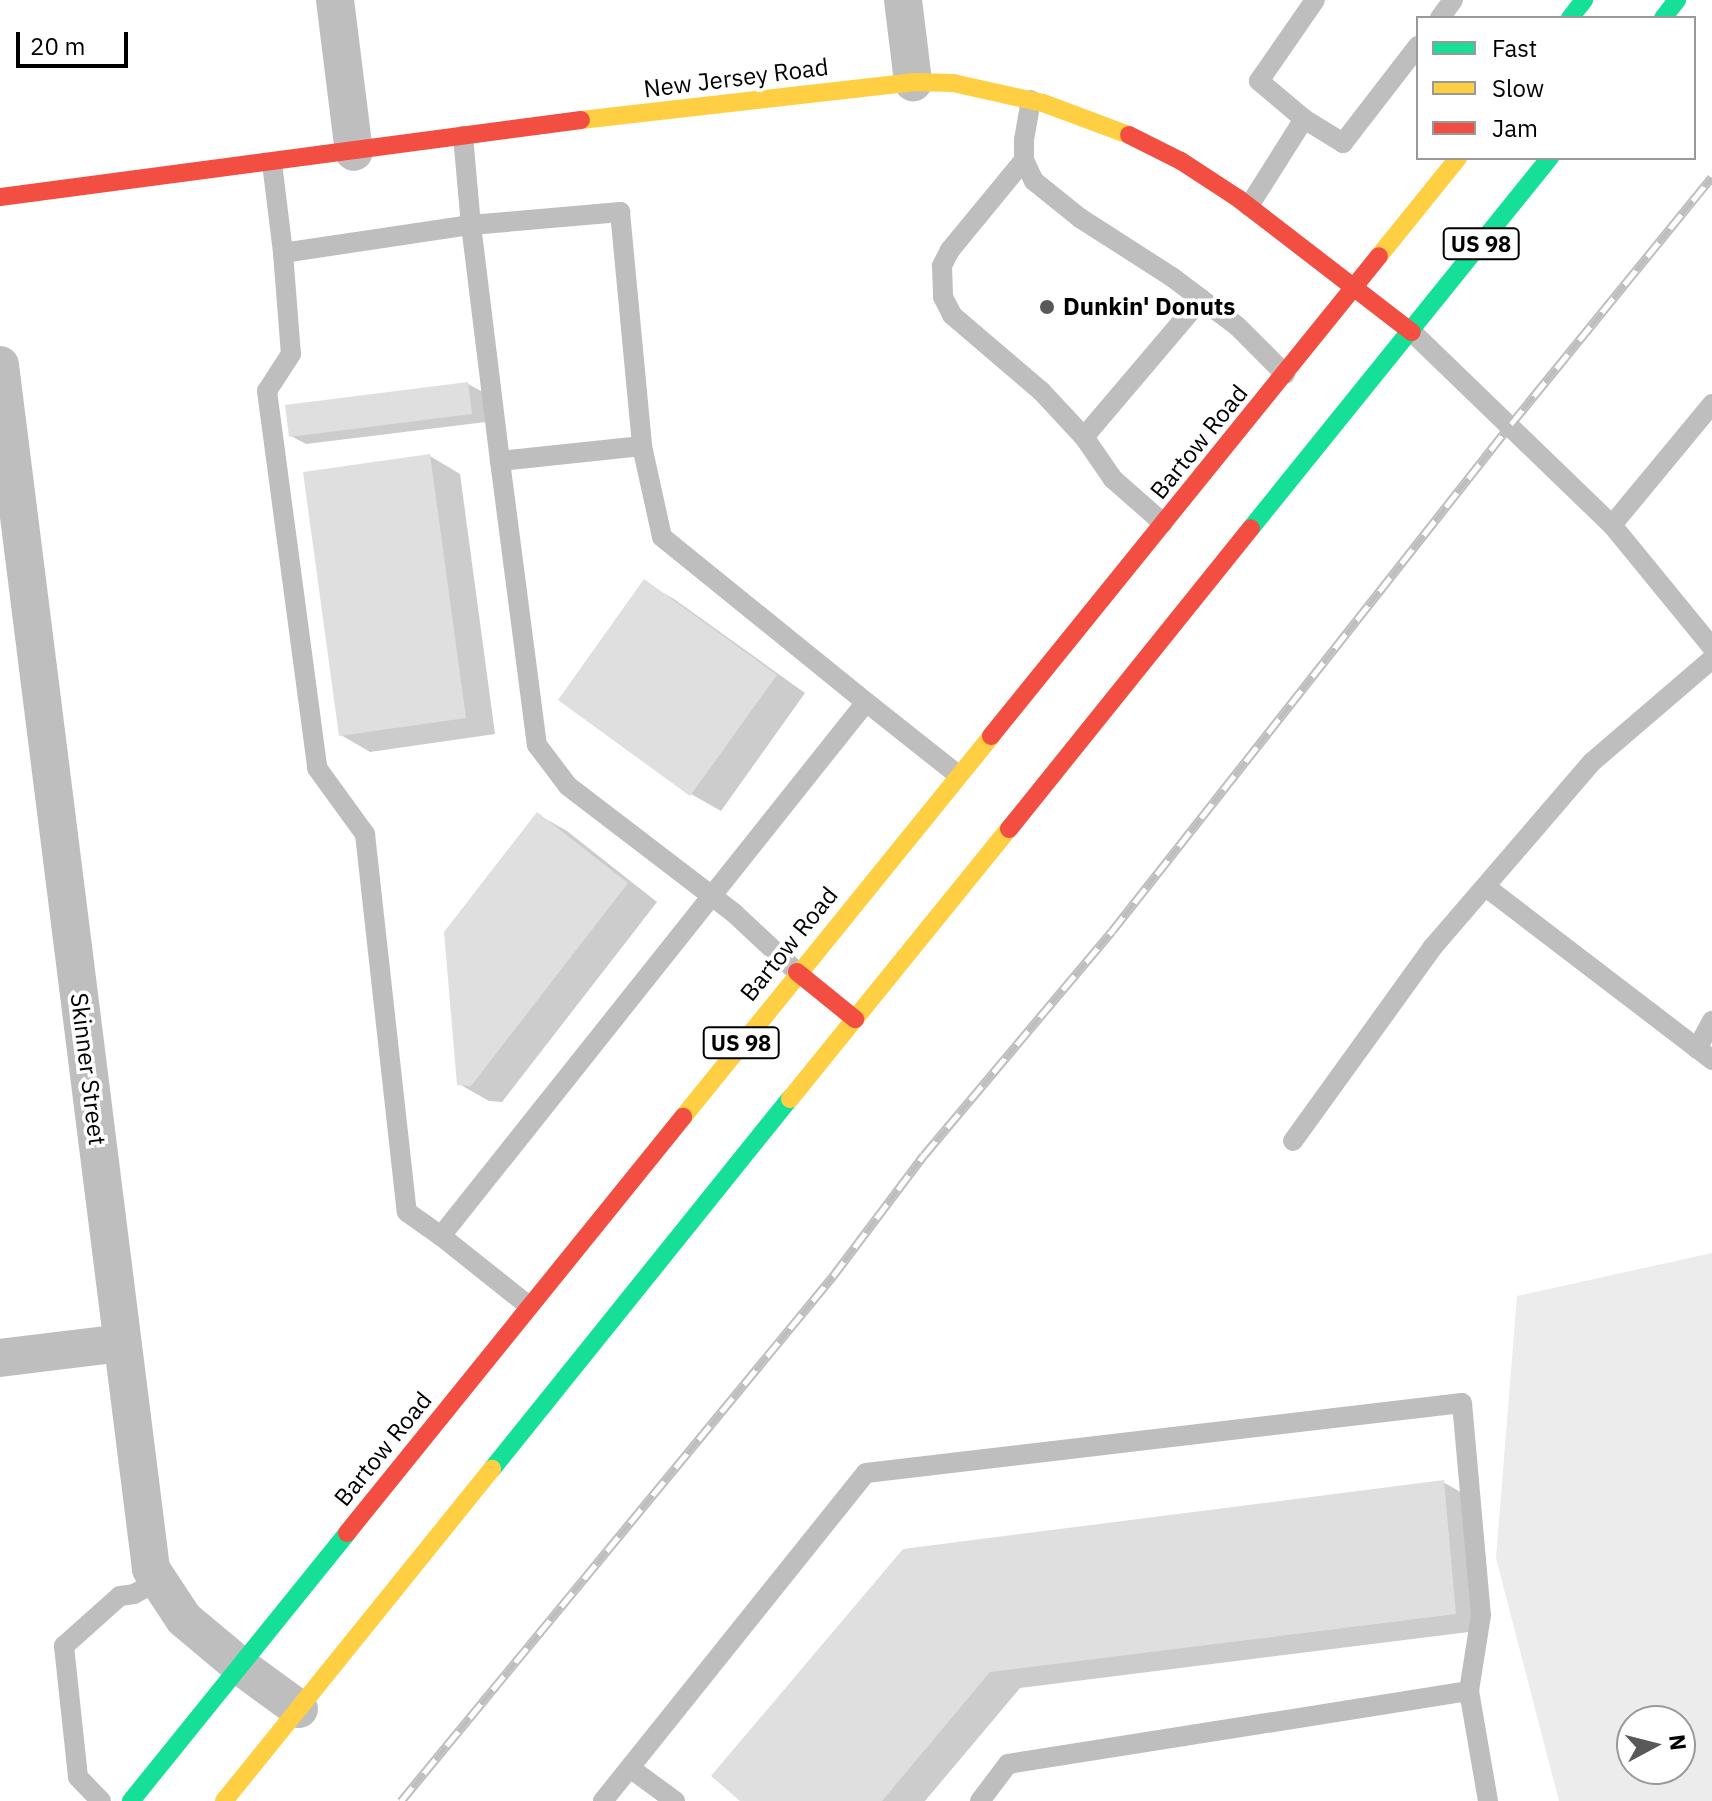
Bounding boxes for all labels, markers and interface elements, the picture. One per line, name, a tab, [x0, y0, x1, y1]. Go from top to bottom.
scale bar	[20, 16, 132, 66]
legend	[1416, 16, 1696, 160]
text: 20 m	[30, 30, 85, 62]
text: Fast	[1492, 32, 1537, 64]
street label: New Jersey Road	[642, 52, 830, 104]
text: Slow	[1492, 72, 1544, 104]
text: Jam	[1492, 112, 1538, 144]
road number: US 98	[1441, 226, 1521, 262]
place label: Dunkin' Donuts	[1063, 293, 1235, 321]
marker: Dunkin' Donuts	[1038, 298, 1056, 316]
street label: Bartow Road	[1144, 379, 1254, 505]
street label: Bartow Road	[734, 881, 844, 1007]
street label: Skinner Street	[64, 991, 112, 1147]
road number: US 98	[701, 1025, 781, 1061]
street label: Bartow Road	[328, 1386, 438, 1512]
north arrow	[1616, 1705, 1696, 1785]
text: N	[1663, 1733, 1694, 1752]

